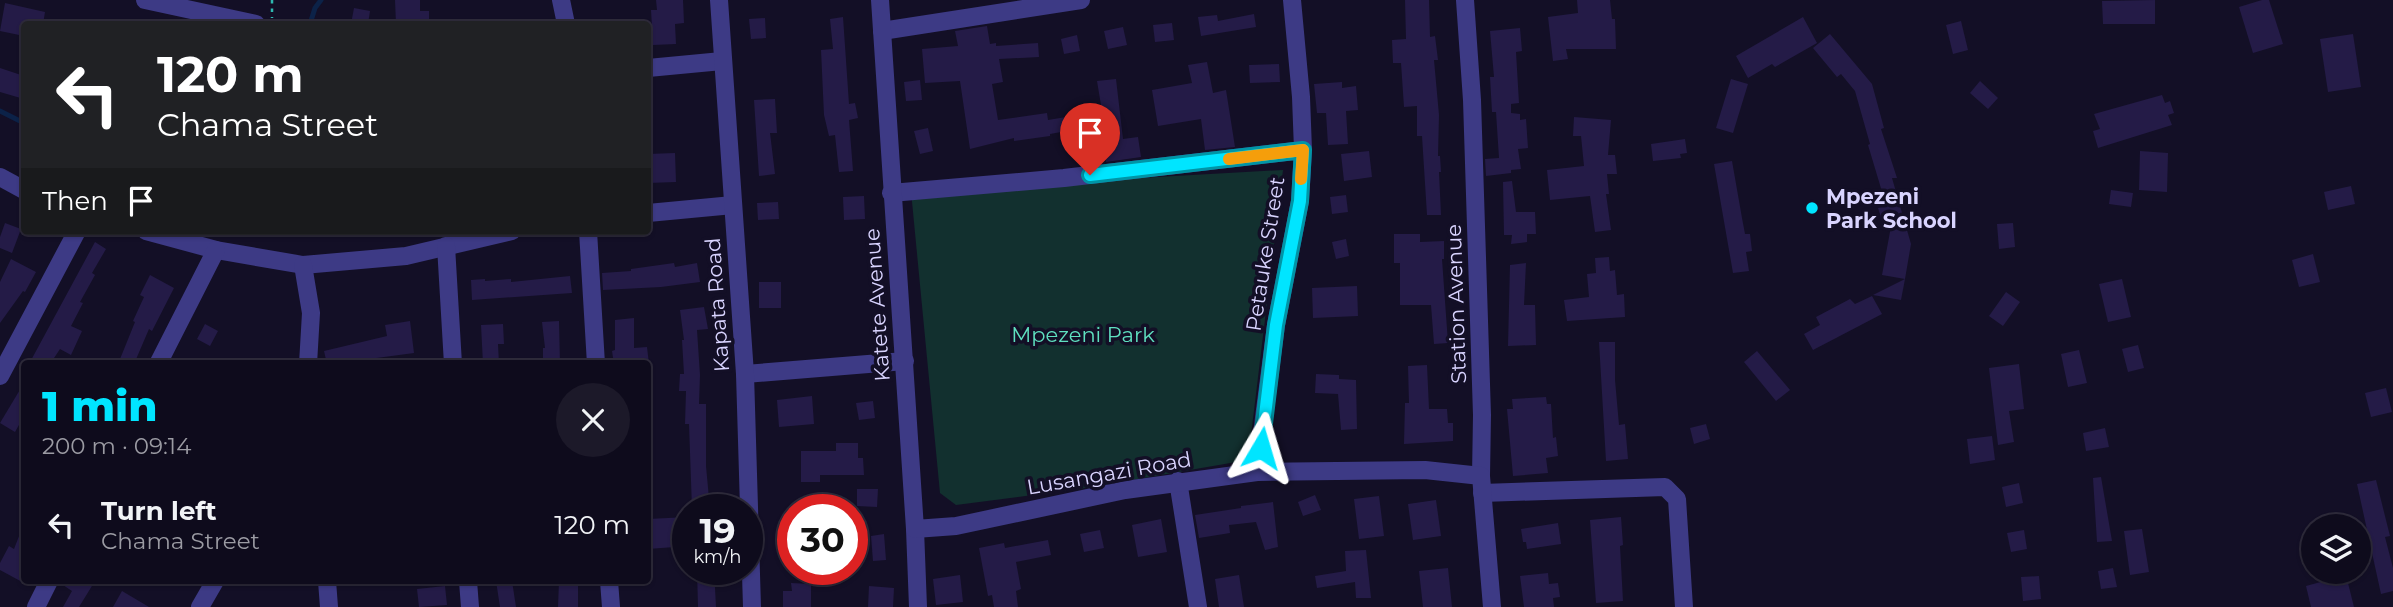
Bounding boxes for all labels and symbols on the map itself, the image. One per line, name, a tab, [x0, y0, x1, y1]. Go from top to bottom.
pin	[1060, 103, 1120, 175]
street label: Petauke Street	[1240, 175, 1290, 333]
place label: Mpezeni Park School	[1826, 184, 1957, 233]
marker: Mpezeni Park School	[1804, 200, 1820, 216]
street label: Station Avenue	[1441, 224, 1471, 384]
street label: Katete Avenue	[859, 228, 895, 382]
street label: Kapata Road	[700, 237, 734, 373]
park label: Mpezeni Park	[1011, 322, 1155, 347]
position arrow	[1224, 411, 1298, 485]
street label: Lusangazi Road	[1025, 446, 1193, 500]
speed limit sign: 30	[777, 494, 868, 585]

